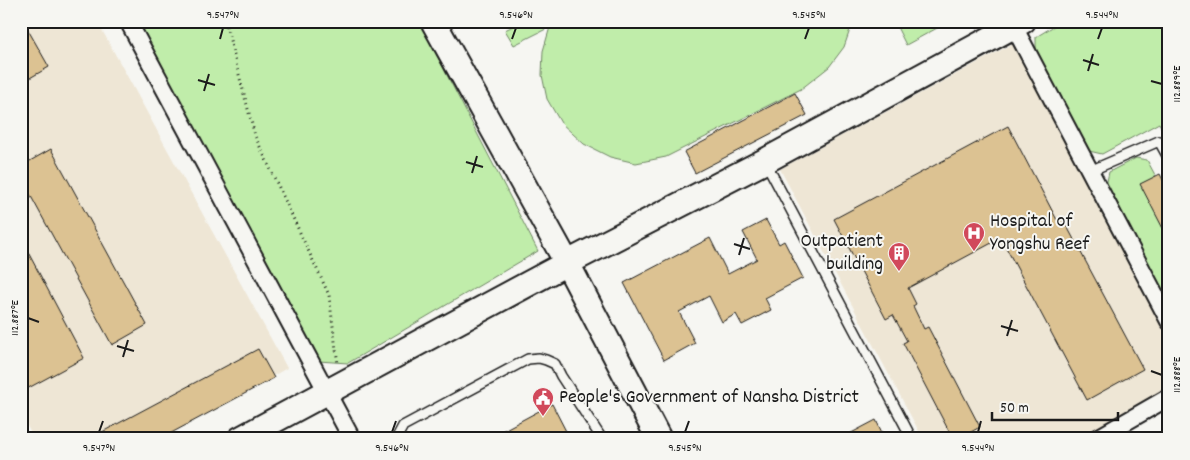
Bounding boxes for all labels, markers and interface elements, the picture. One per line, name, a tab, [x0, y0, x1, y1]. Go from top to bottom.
text: 9.547°N	[207, 7, 239, 24]
text: 9.546°N	[499, 7, 533, 24]
text: 9.545°N	[792, 7, 826, 24]
text: 9.544°N	[1086, 7, 1118, 24]
text: 112.889°E	[1169, 65, 1186, 102]
place label: Hospital of Yongshu Reef	[990, 208, 1090, 259]
hospital icon: Hospital of Yongshu Reef	[962, 221, 986, 252]
place label: Outpatient building	[800, 228, 883, 279]
building icon: Outpatient building	[887, 241, 911, 272]
text: 112.887°E	[7, 299, 24, 336]
text: 112.888°E	[1169, 356, 1186, 393]
place label: People's Government of Nansha District	[559, 384, 859, 412]
public building icon: People's Government of Nansha District	[531, 386, 555, 417]
scale bar	[992, 390, 1119, 422]
text: 50 m	[1000, 398, 1029, 420]
text: 9.547°N	[83, 440, 115, 457]
text: 9.546°N	[375, 440, 409, 457]
text: 9.545°N	[668, 440, 702, 457]
text: 9.544°N	[962, 440, 994, 457]

